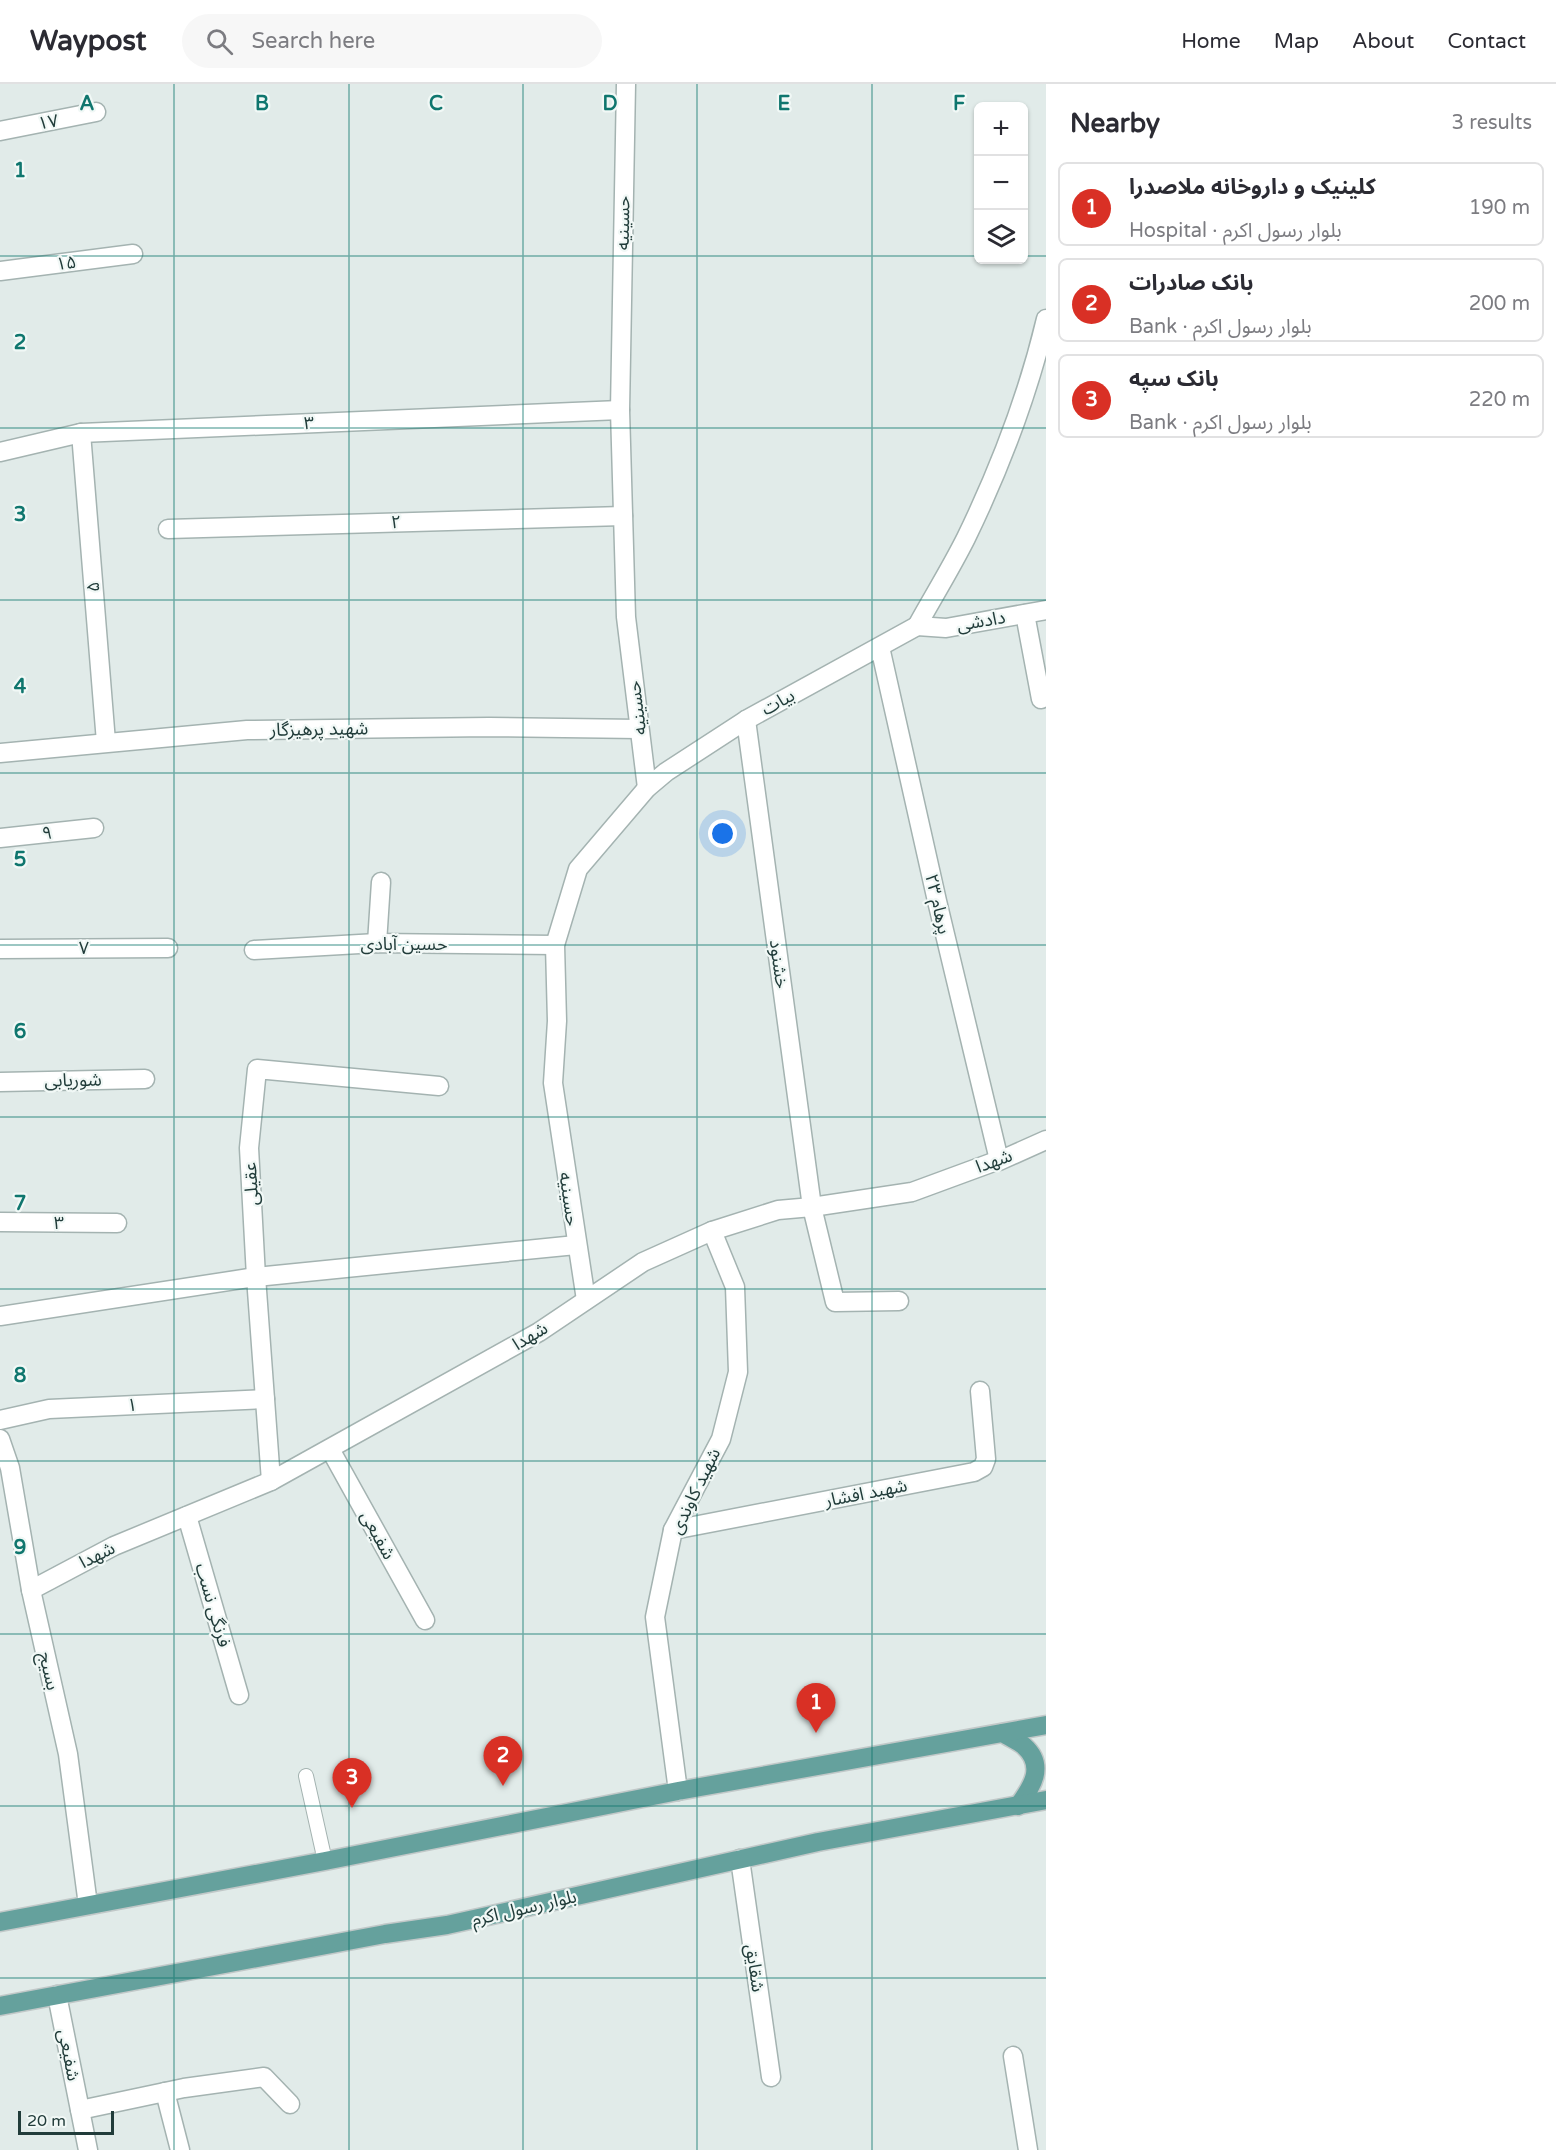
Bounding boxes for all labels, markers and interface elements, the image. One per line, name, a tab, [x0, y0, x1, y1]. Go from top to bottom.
search box	[182, 14, 602, 68]
text: Waypost	[30, 24, 146, 58]
icon: search	[203, 25, 236, 58]
text: Search here	[251, 28, 375, 54]
text: Home	[1181, 29, 1241, 54]
text: Map	[1274, 29, 1319, 54]
text: About	[1352, 29, 1414, 54]
text: Contact	[1447, 29, 1526, 54]
text: A	[80, 92, 95, 116]
text: B	[255, 92, 269, 116]
text: C	[429, 92, 443, 116]
text: D	[602, 92, 618, 116]
text: E	[778, 92, 791, 116]
text: F	[953, 92, 965, 116]
map controls	[974, 102, 1028, 264]
button: +	[974, 102, 1028, 156]
text: Nearby	[1070, 108, 1160, 139]
street label: ۱۷	[36, 109, 60, 135]
text: 3 results	[1452, 111, 1532, 135]
button: −	[974, 156, 1028, 210]
text: 1	[14, 159, 26, 183]
text: کلینیک و داروخانه ملاصدرا	[1129, 174, 1376, 200]
street label: حسینیه	[612, 196, 634, 250]
text: 1	[1085, 196, 1098, 220]
text: 190 m	[1469, 196, 1530, 220]
button: layers	[974, 210, 1028, 264]
text: Hospital · بلوار رسول اکرم	[1129, 219, 1342, 243]
street label: ۱۵	[54, 251, 78, 275]
text: بانک صادرات	[1129, 270, 1253, 296]
text: 2	[1085, 292, 1098, 316]
text: 200 m	[1469, 292, 1530, 316]
text: Bank · بلوار رسول اکرم	[1129, 315, 1312, 339]
text: 2	[14, 331, 26, 355]
text: بانک سپه	[1129, 366, 1219, 392]
text: 3	[1085, 388, 1098, 412]
text: 220 m	[1469, 388, 1530, 412]
text: Bank · بلوار رسول اکرم	[1129, 411, 1312, 435]
street label: ۳	[303, 412, 315, 434]
text: 3	[14, 503, 26, 527]
street label: ۲	[390, 511, 402, 533]
street label: ۵	[82, 581, 104, 593]
street label: دادشی	[955, 606, 1007, 636]
text: 4	[14, 675, 27, 699]
street label: حسینیه	[623, 680, 651, 736]
street label: بیات	[758, 684, 798, 720]
street label: شهید پرهیزگار	[268, 717, 369, 741]
your location	[708, 819, 737, 848]
street label: ۹	[41, 822, 53, 844]
text: 5	[14, 848, 26, 872]
street label: پرهام ۲۳	[917, 872, 956, 937]
street label: حسین آبادی	[360, 933, 448, 955]
street label: ۷	[79, 937, 89, 959]
street label: خشنود	[765, 938, 793, 990]
text: 6	[14, 1020, 26, 1044]
street label: شوریابی	[44, 1069, 102, 1091]
street label: شهدا	[973, 1144, 1015, 1178]
street label: عقیلی	[239, 1162, 263, 1206]
street label: حسینیه	[554, 1171, 584, 1227]
text: 7	[14, 1192, 26, 1216]
street label: ۳	[54, 1212, 64, 1234]
street label: شهدا	[508, 1317, 552, 1355]
text: 8	[14, 1364, 26, 1388]
street label: ۱	[126, 1394, 138, 1416]
street label: شهید کاوندی	[665, 1444, 725, 1538]
street label: شهید افشار	[822, 1474, 909, 1512]
street label: شفیعی	[356, 1507, 400, 1563]
text: 9	[14, 1536, 26, 1560]
street label: شهدا	[75, 1537, 119, 1573]
street label: فرنگی نسب	[191, 1560, 235, 1650]
street label: بسیج	[32, 1650, 64, 1693]
pin: 1	[796, 1684, 836, 1733]
pin: 2	[484, 1736, 522, 1786]
pin: 3	[332, 1758, 372, 1808]
street label: بلوار رسول اکرم	[469, 1885, 579, 1934]
street label: شقایق	[741, 1943, 769, 1993]
street label: شفیعی	[53, 2027, 85, 2083]
scale bar	[18, 2108, 114, 2136]
text: 20 m	[27, 2111, 66, 2131]

